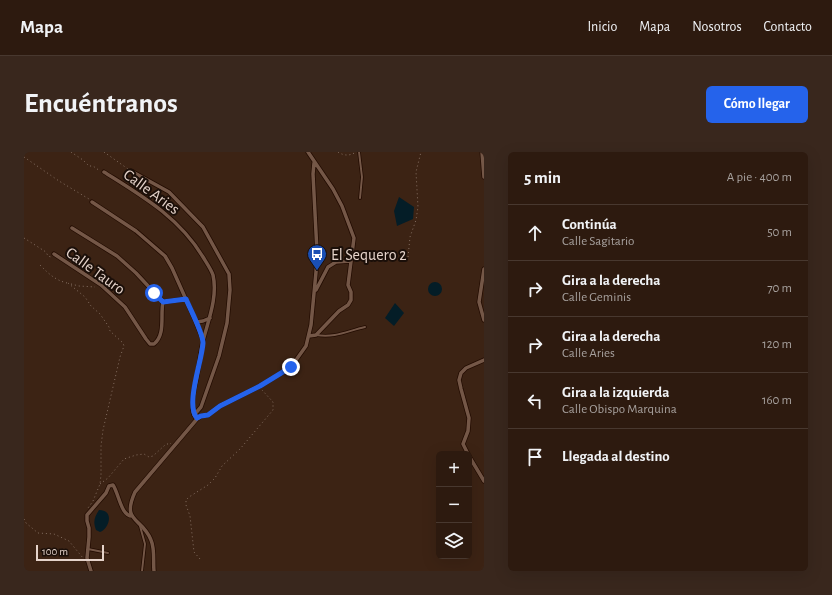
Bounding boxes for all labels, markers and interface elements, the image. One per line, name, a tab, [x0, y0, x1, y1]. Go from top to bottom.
text: Mapa	[20, 18, 63, 37]
text: Inicio	[587, 20, 617, 34]
text: Mapa	[639, 20, 670, 34]
text: Nosotros	[692, 20, 742, 34]
text: Contacto	[764, 20, 812, 34]
button: Cómo llegar	[706, 86, 808, 123]
text: Encuéntranos	[24, 90, 178, 118]
street label: Calle Aries	[120, 166, 182, 217]
text: 5 min	[524, 169, 561, 186]
text: A pie · 400 m	[727, 171, 792, 184]
text: Continúa	[562, 217, 617, 232]
icon: ahead	[524, 222, 546, 244]
text: 50 m	[767, 226, 792, 239]
text: Calle Sagitario	[562, 235, 634, 248]
bus stop icon: El Sequero 2	[306, 243, 328, 271]
street label: Calle Tauro	[63, 244, 128, 298]
place label: El Sequero 2	[331, 247, 407, 263]
text: Gira a la derecha	[562, 273, 661, 288]
icon: right	[524, 278, 546, 300]
text: 70 m	[767, 282, 792, 295]
route start	[145, 284, 163, 302]
text: Calle Geminis	[562, 291, 631, 304]
text: Gira a la derecha	[562, 329, 661, 344]
icon: right	[524, 334, 546, 356]
text: 120 m	[762, 338, 792, 351]
text: Calle Aries	[562, 347, 615, 360]
route end	[282, 358, 300, 376]
text: Gira a la izquierda	[562, 385, 669, 400]
icon: left	[524, 390, 546, 412]
text: 160 m	[762, 394, 792, 407]
text: Calle Obispo Marquina	[562, 403, 677, 416]
icon: arrive	[524, 446, 546, 468]
text: Llegada al destino	[562, 449, 670, 464]
map controls	[436, 451, 472, 559]
button: +	[436, 451, 472, 487]
button: −	[436, 487, 472, 523]
button: layers	[436, 523, 472, 559]
scale bar	[36, 543, 104, 562]
text: 100 m	[42, 546, 68, 557]

